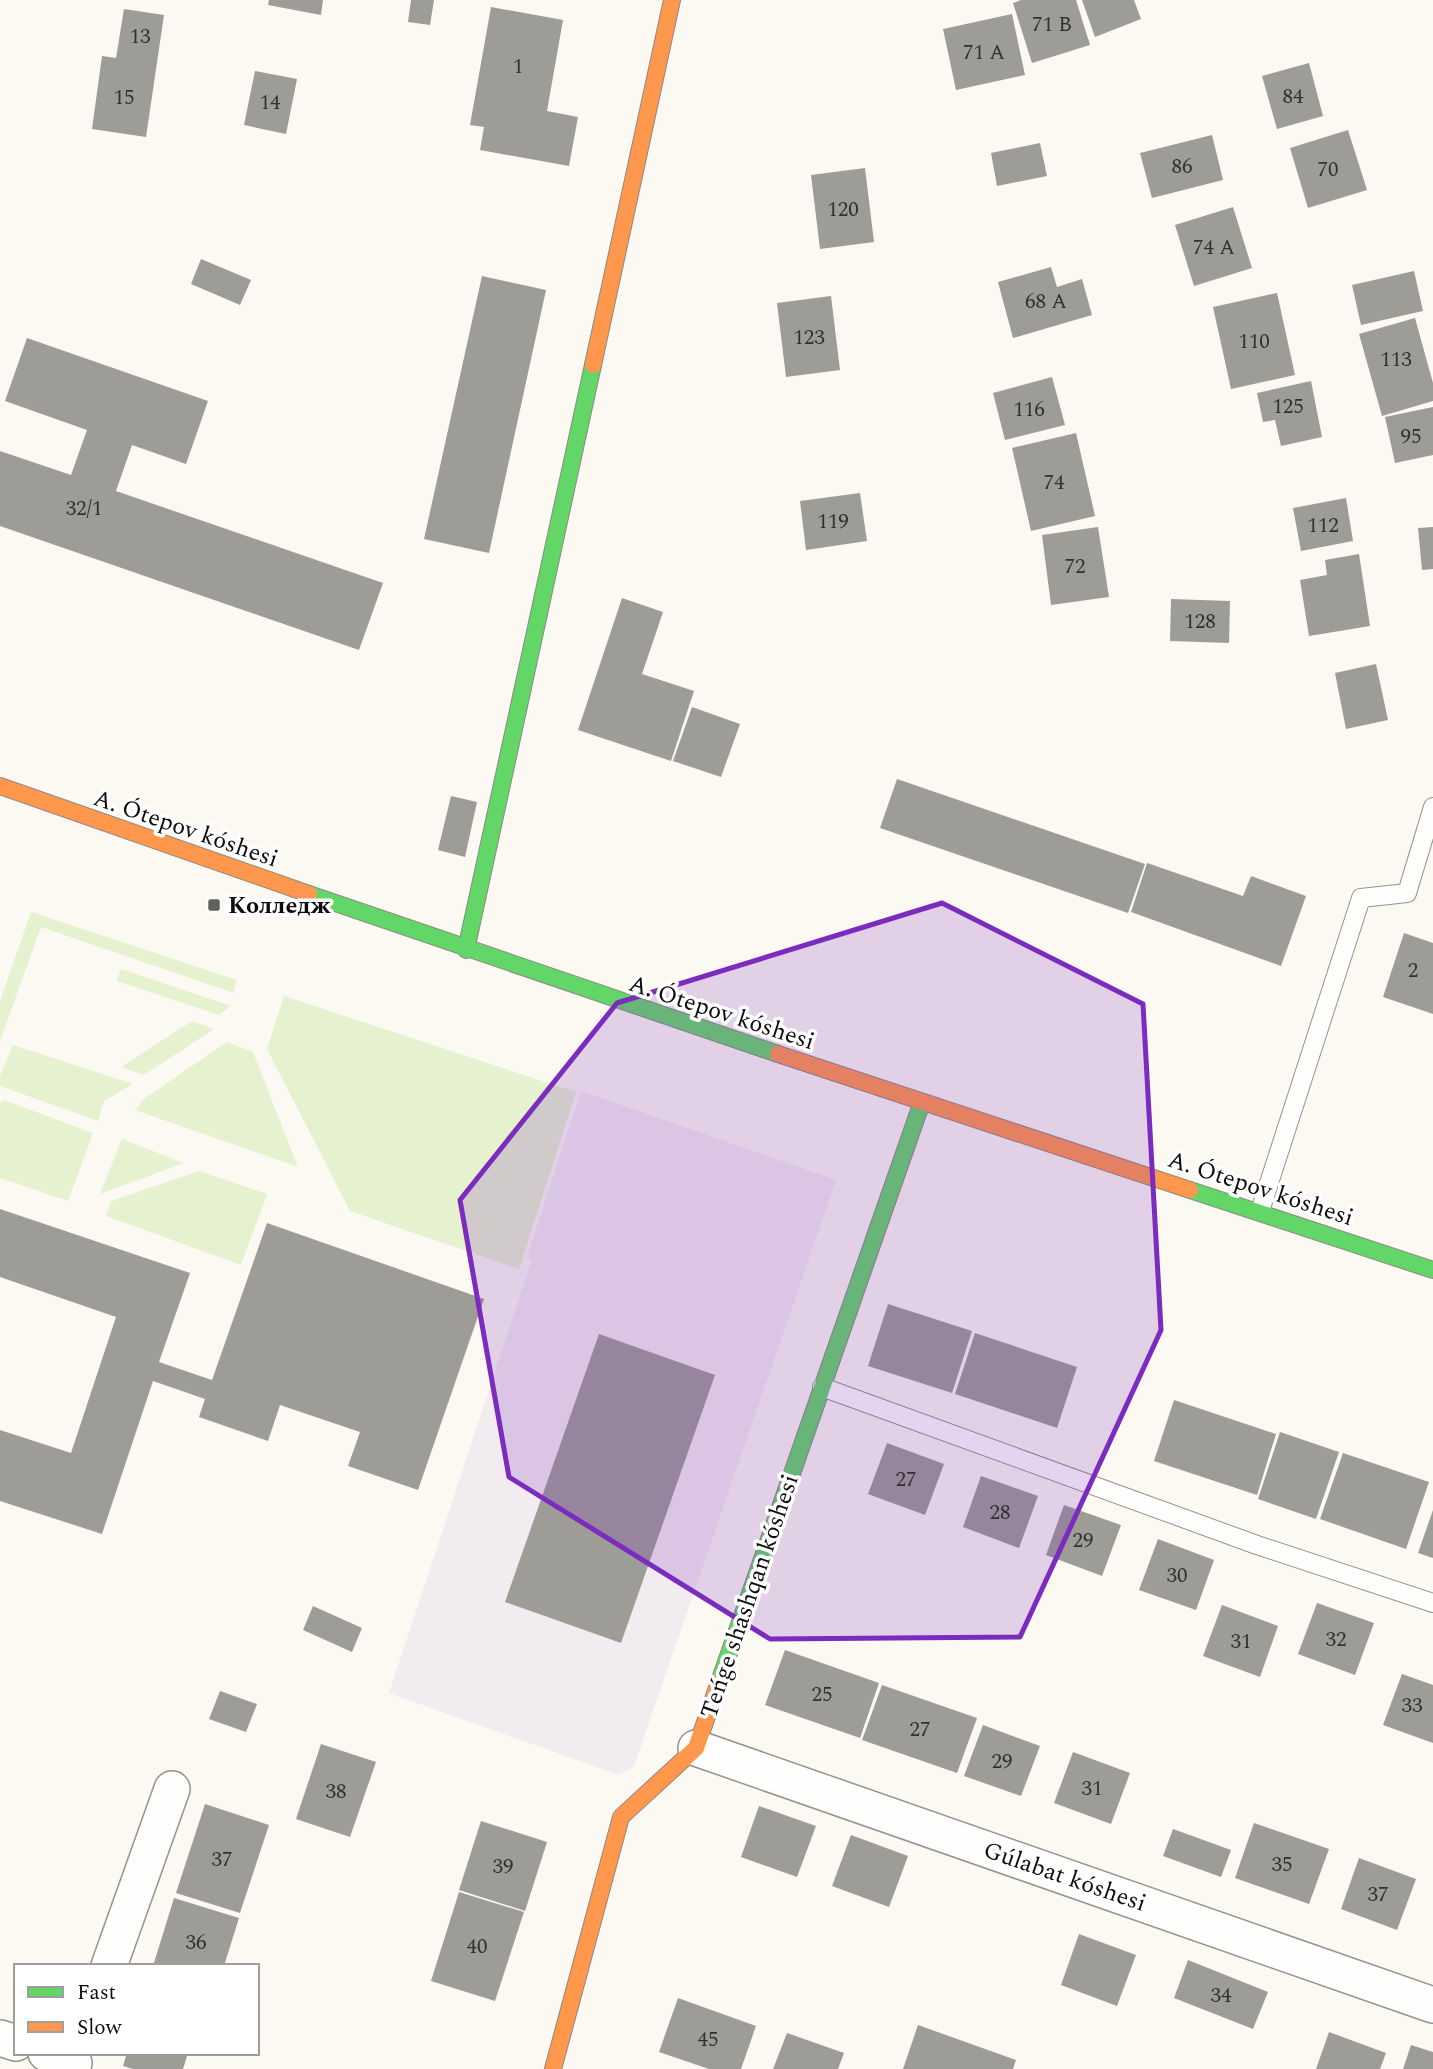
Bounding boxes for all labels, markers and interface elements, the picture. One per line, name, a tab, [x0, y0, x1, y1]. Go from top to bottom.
house number: 71 В	[1032, 9, 1072, 41]
house number: 13	[130, 21, 151, 53]
house number: 71 А	[963, 37, 1005, 69]
house number: 1	[513, 51, 523, 83]
house number: 84	[1283, 81, 1304, 113]
house number: 15	[114, 82, 135, 114]
house number: 14	[260, 87, 281, 119]
house number: 86	[1172, 151, 1193, 183]
house number: 70	[1318, 154, 1339, 186]
house number: 120	[827, 194, 859, 226]
house number: 74 А	[1193, 232, 1235, 264]
house number: 68 А	[1025, 286, 1067, 318]
house number: 123	[793, 322, 825, 354]
house number: 110	[1238, 326, 1270, 358]
house number: 113	[1380, 344, 1412, 376]
house number: 125	[1272, 391, 1304, 423]
house number: 116	[1013, 394, 1045, 426]
house number: 95	[1401, 421, 1422, 453]
house number: 74	[1044, 467, 1065, 499]
house number: 32/1	[66, 493, 102, 525]
house number: 119	[817, 506, 849, 538]
house number: 112	[1307, 510, 1339, 542]
house number: 72	[1065, 551, 1086, 583]
house number: 128	[1184, 606, 1216, 638]
street label: A. Ótepov kóshesi	[88, 780, 283, 877]
place label: Колледж	[228, 888, 331, 924]
marker: Колледж	[206, 897, 222, 913]
house number: 2	[1408, 955, 1418, 987]
street label: A. Ótepov kóshesi	[624, 966, 819, 1060]
street label: A. Ótepov kóshesi	[1163, 1142, 1358, 1236]
house number: 27	[896, 1464, 917, 1496]
street label: Teńge shashqan kóshesi	[691, 1469, 809, 1723]
house number: 28	[990, 1497, 1011, 1529]
house number: 29	[1073, 1525, 1094, 1557]
house number: 30	[1167, 1560, 1188, 1592]
house number: 32	[1326, 1624, 1347, 1656]
house number: 31	[1231, 1626, 1252, 1658]
house number: 25	[812, 1679, 833, 1711]
house number: 33	[1402, 1690, 1423, 1722]
house number: 27	[910, 1714, 931, 1746]
house number: 29	[992, 1746, 1013, 1778]
house number: 31	[1082, 1773, 1103, 1805]
house number: 38	[326, 1776, 347, 1808]
street label: Gúlabat kóshesi	[978, 1832, 1151, 1922]
house number: 37	[212, 1844, 233, 1876]
house number: 35	[1272, 1849, 1293, 1881]
house number: 39	[493, 1851, 514, 1883]
house number: 37	[1368, 1879, 1389, 1911]
house number: 36	[186, 1927, 207, 1959]
house number: 40	[467, 1931, 488, 1963]
legend	[14, 1964, 259, 2055]
text: Fast	[77, 1977, 116, 2009]
house number: 34	[1211, 1980, 1232, 2012]
text: Slow	[77, 2012, 123, 2044]
house number: 45	[698, 2024, 719, 2056]

